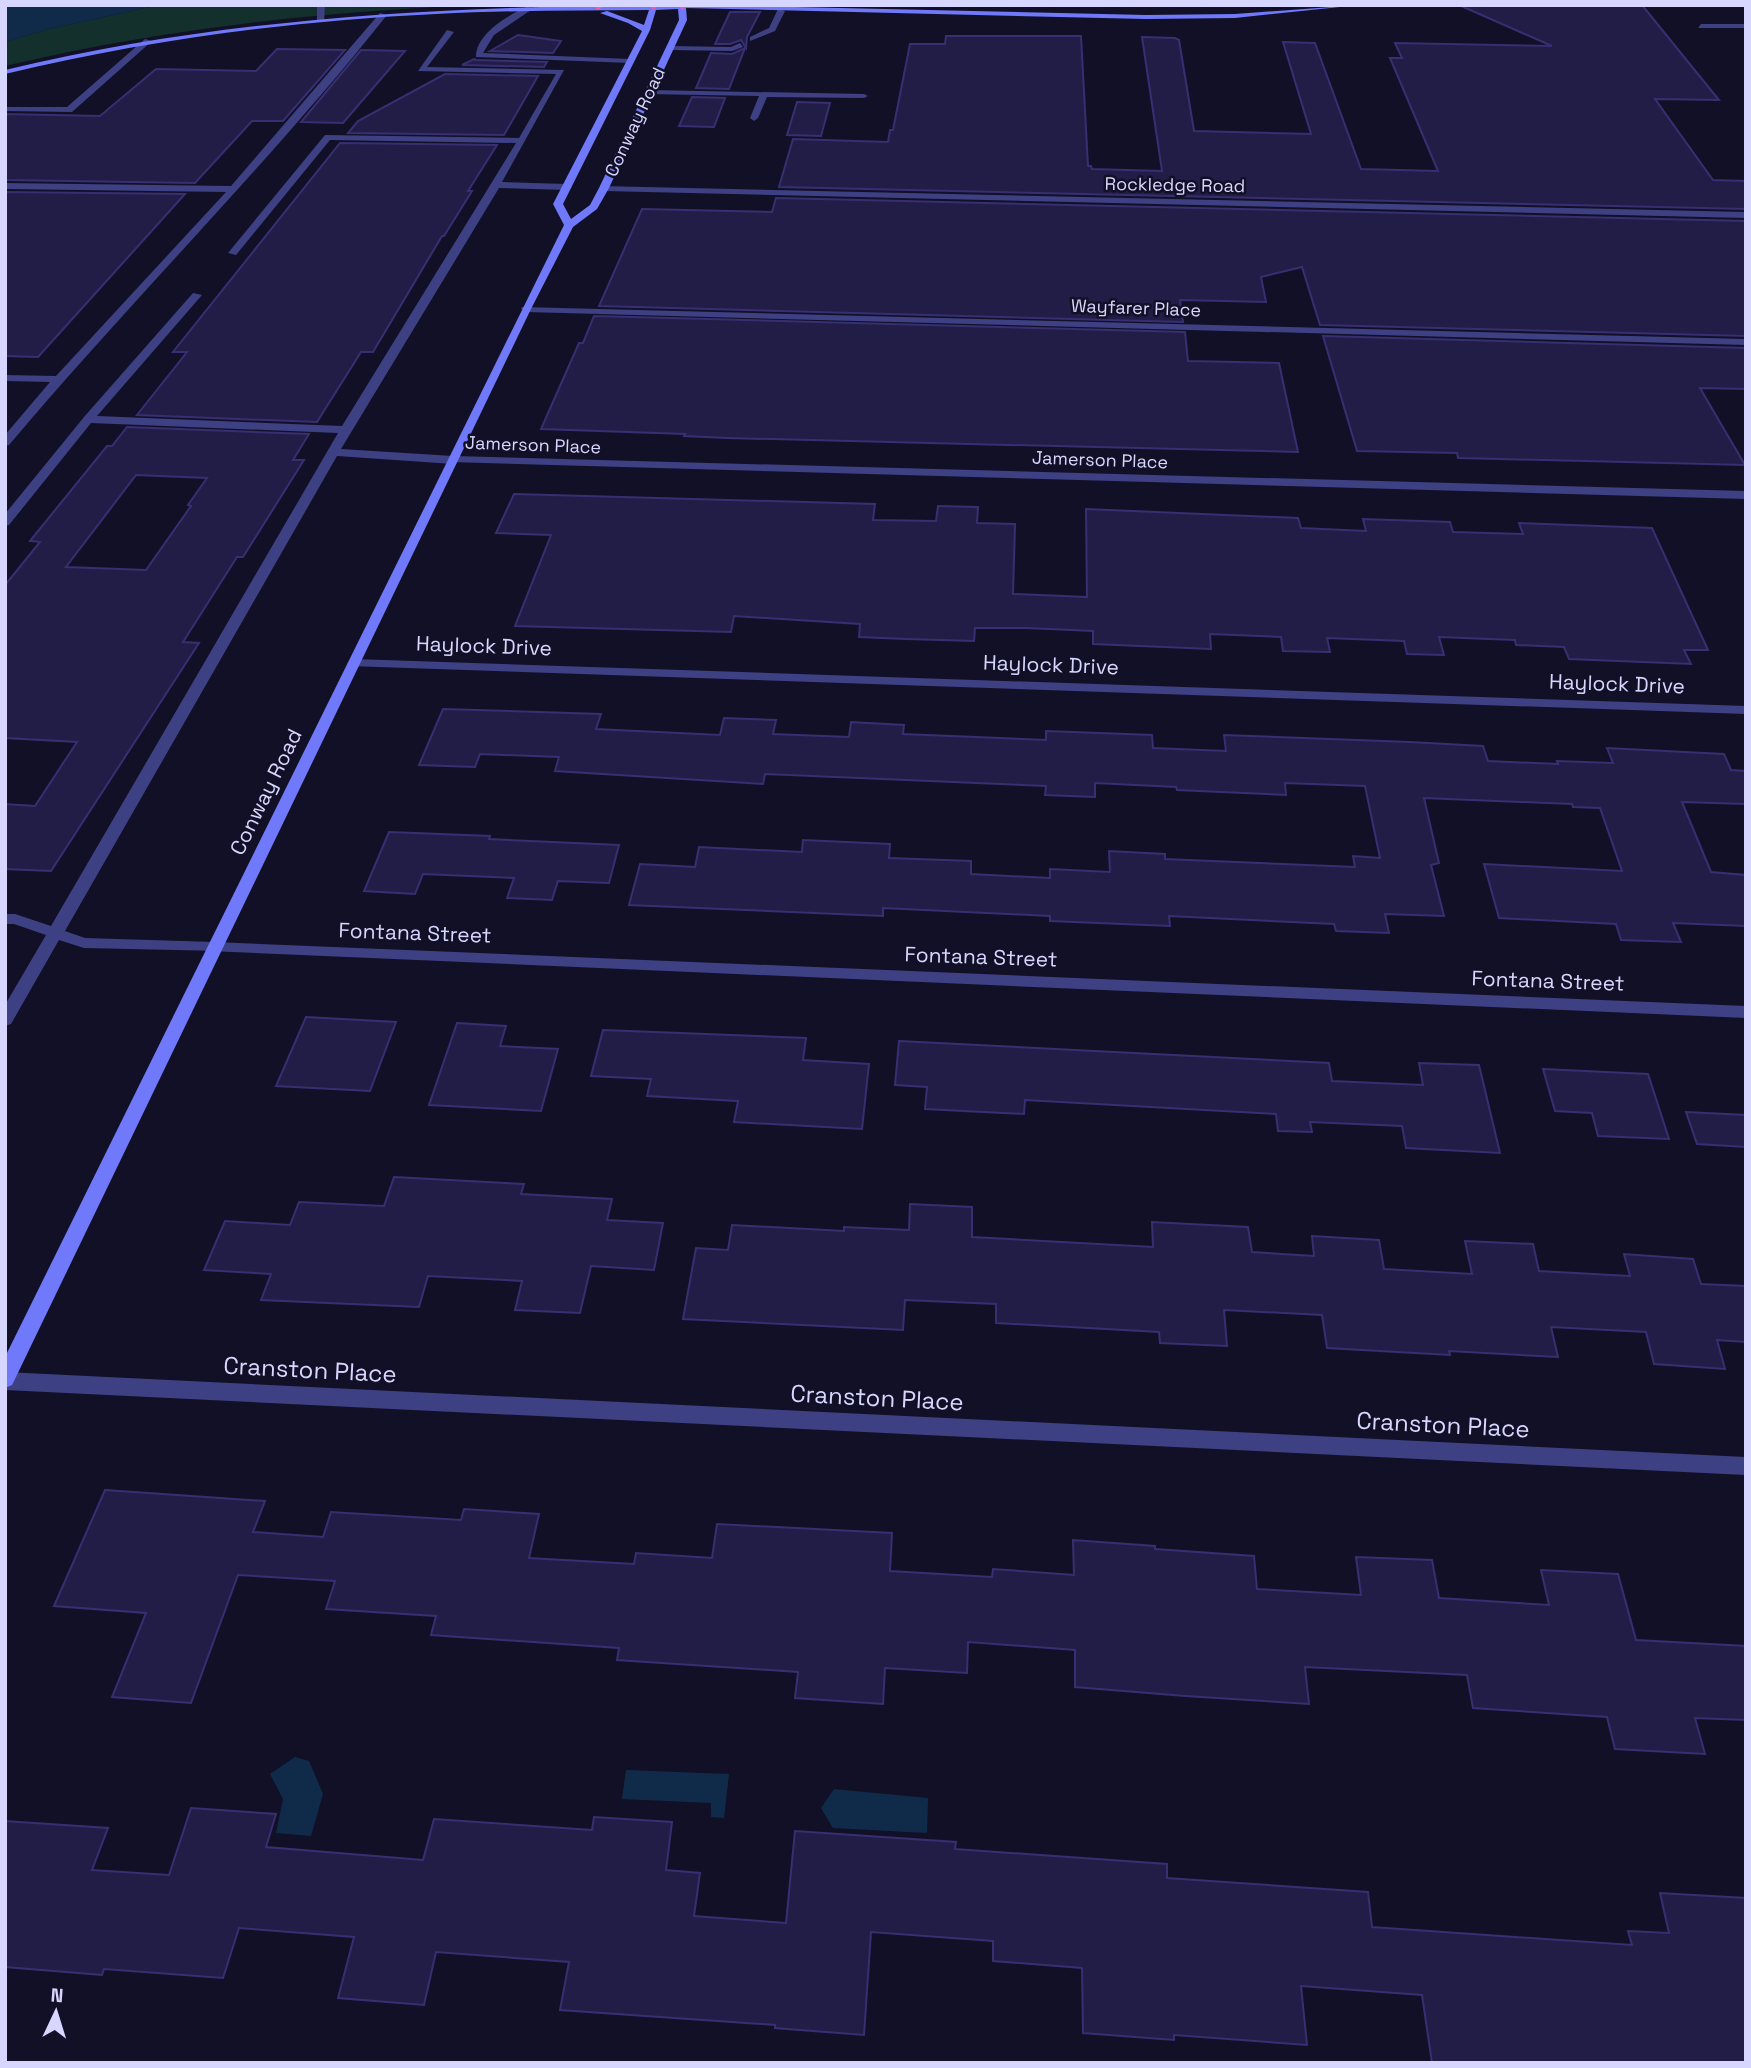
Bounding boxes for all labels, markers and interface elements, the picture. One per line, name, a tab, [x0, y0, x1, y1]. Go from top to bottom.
street label: Conway Road	[599, 64, 670, 180]
street label: Rockledge Road	[1105, 172, 1246, 197]
street label: Wayfarer Place	[1071, 294, 1201, 321]
street label: Jamerson Place	[464, 431, 602, 458]
street label: Jamerson Place	[1031, 446, 1169, 473]
street label: Haylock Drive	[416, 630, 553, 661]
street label: Haylock Drive	[983, 649, 1120, 680]
street label: Haylock Drive	[1549, 668, 1686, 699]
street label: Conway Road	[223, 724, 308, 859]
street label: Fontana Street	[338, 916, 492, 949]
street label: Fontana Street	[904, 940, 1058, 973]
street label: Fontana Street	[1471, 964, 1625, 997]
street label: Cranston Place	[223, 1349, 398, 1390]
street label: Cranston Place	[790, 1377, 965, 1418]
street label: Cranston Place	[1356, 1404, 1531, 1445]
north arrow	[21, 1977, 91, 2047]
text: N	[50, 1983, 64, 2008]

